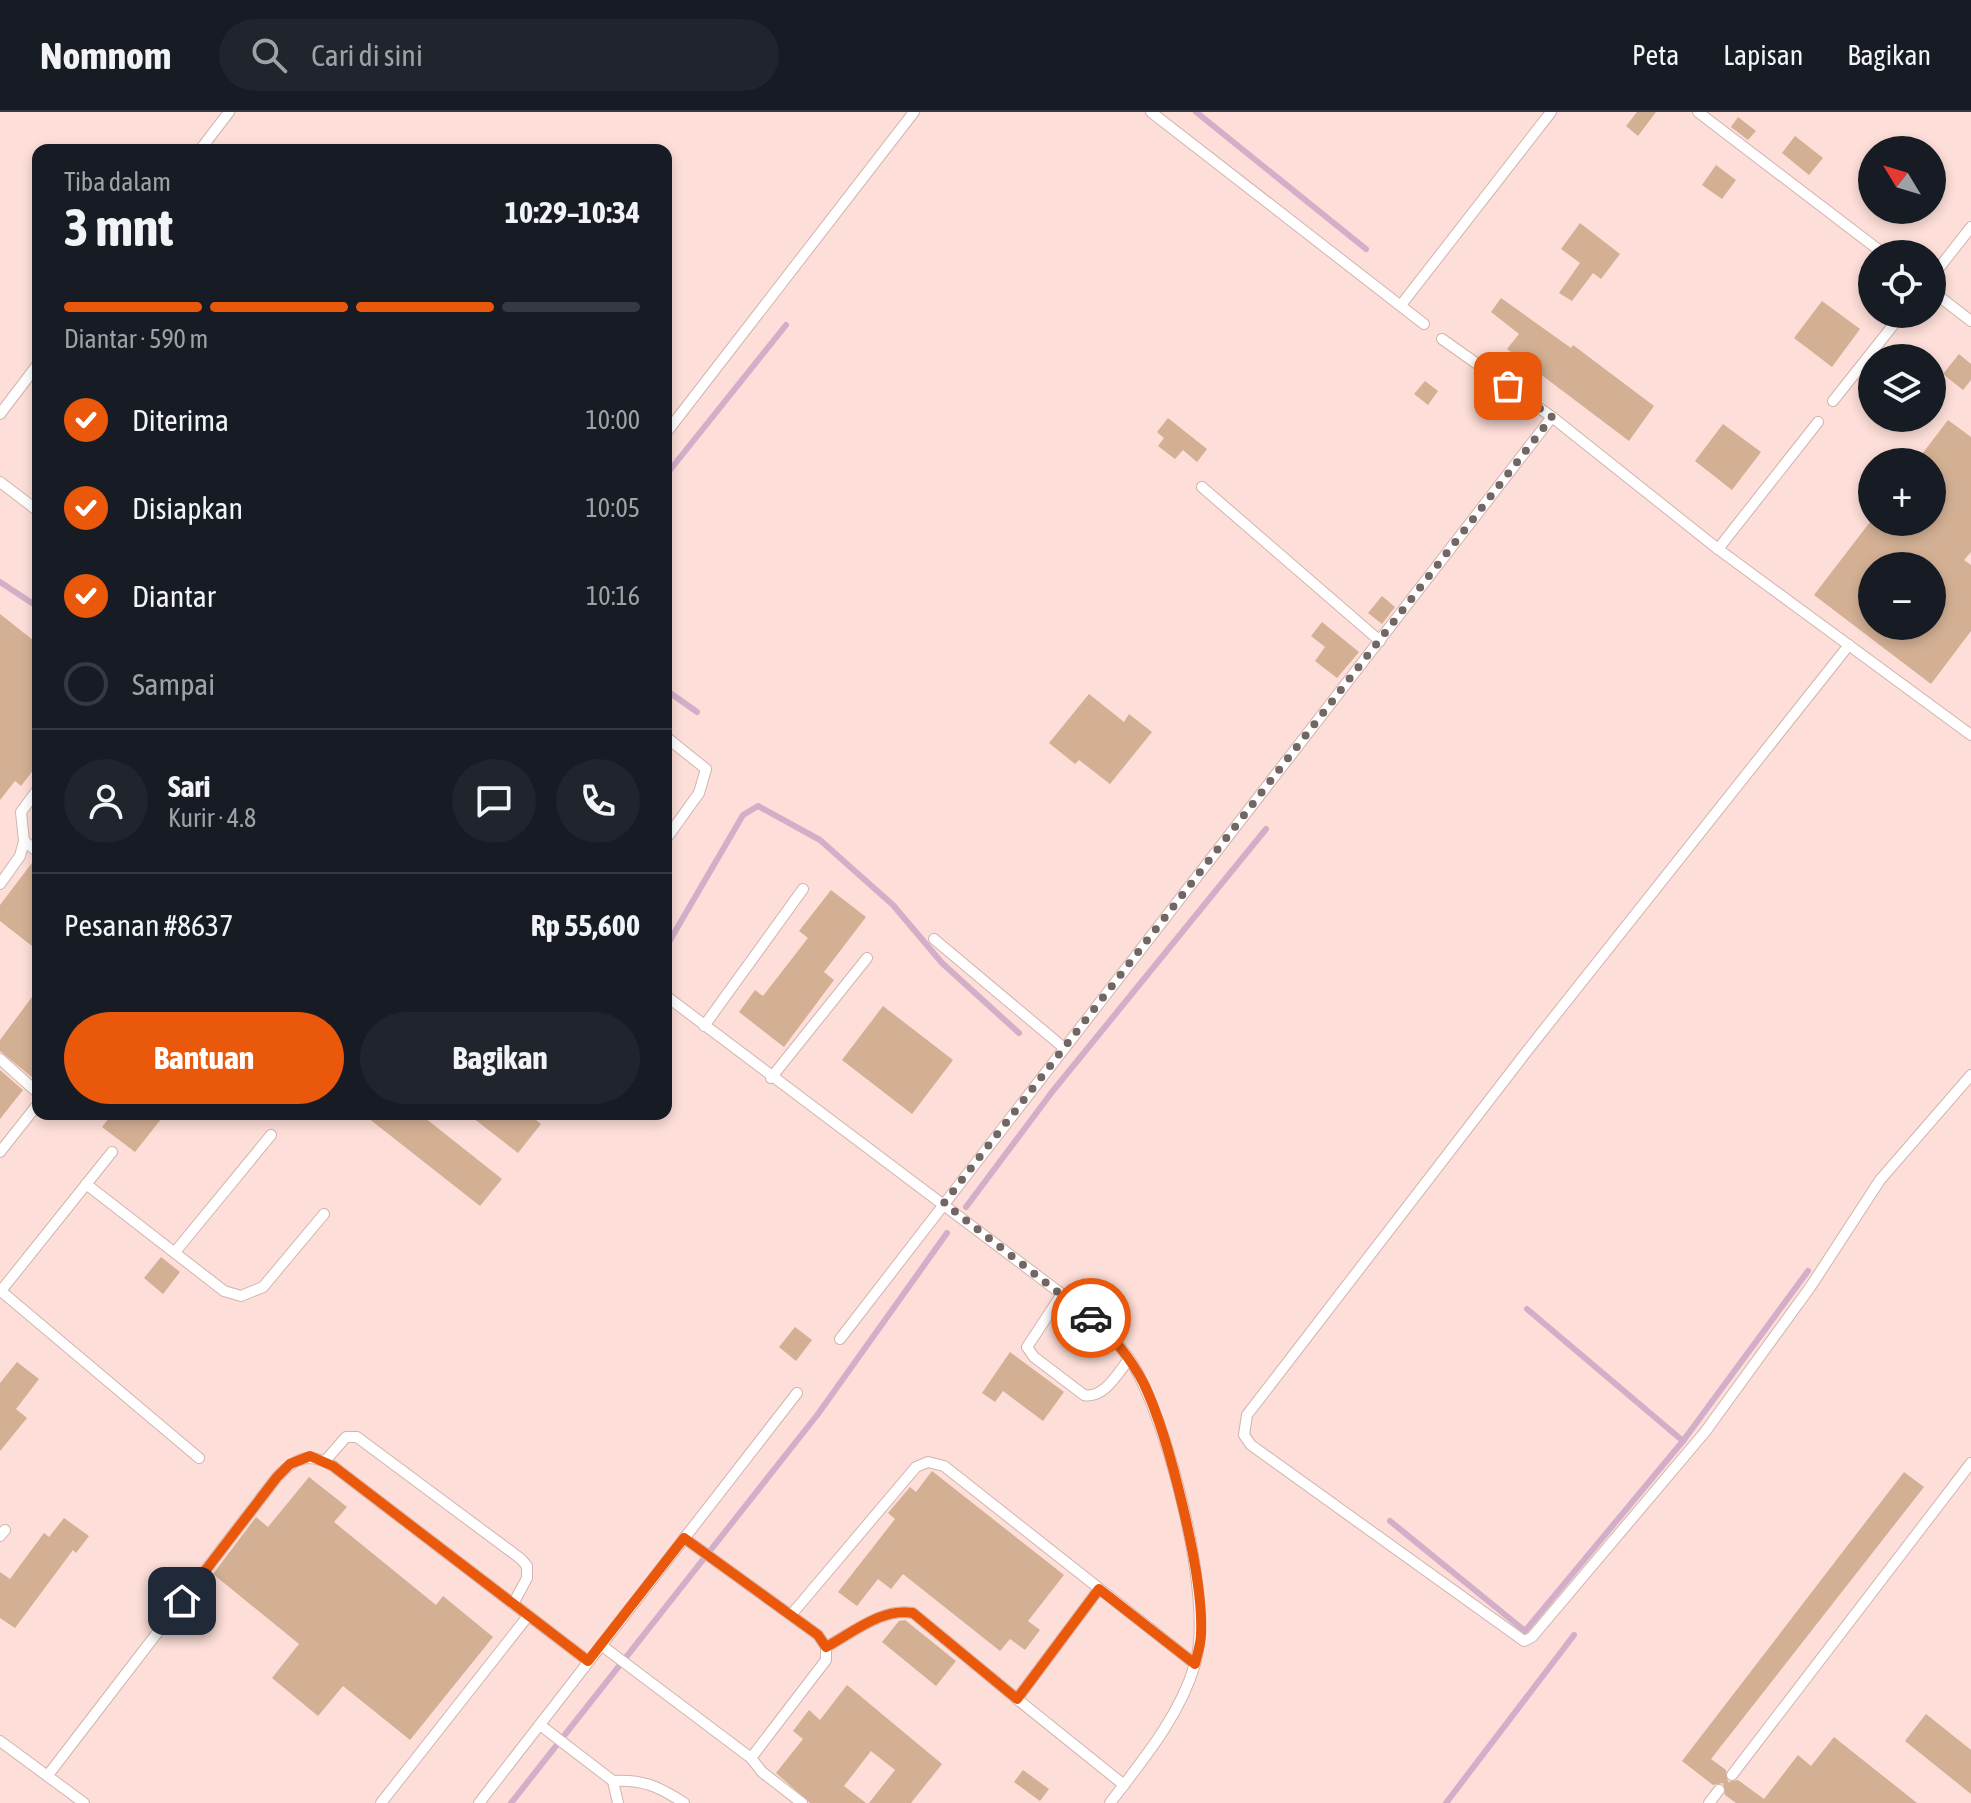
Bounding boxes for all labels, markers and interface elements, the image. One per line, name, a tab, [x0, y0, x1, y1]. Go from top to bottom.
search box	[219, 19, 779, 91]
icon: search	[247, 33, 291, 77]
text: Nomnom	[40, 34, 171, 77]
text: Cari di sini	[311, 38, 423, 72]
text: Peta	[1632, 39, 1679, 71]
text: Lapisan	[1723, 39, 1803, 71]
text: Bagikan	[1847, 39, 1931, 71]
north arrow	[1858, 136, 1946, 224]
map controls	[1858, 136, 1946, 640]
text: Tiba dalam	[64, 167, 171, 197]
text: 10:29–10:34	[505, 195, 640, 229]
text: 3 mnt	[64, 197, 173, 257]
button: locate	[1858, 240, 1946, 328]
text: Diantar · 590 m	[64, 324, 208, 354]
button: layers	[1858, 344, 1946, 432]
pin	[1474, 352, 1542, 420]
icon: bag	[1486, 364, 1530, 408]
icon: check	[64, 398, 108, 442]
text: Diterima	[132, 403, 229, 437]
text: 10:00	[585, 405, 640, 435]
button: +	[1858, 448, 1946, 536]
icon: check	[64, 486, 108, 530]
text: Disiapkan	[132, 491, 243, 525]
text: 10:05	[585, 493, 640, 523]
button: −	[1858, 552, 1946, 640]
icon: check	[64, 574, 108, 618]
text: Diantar	[132, 579, 216, 613]
text: 10:16	[586, 581, 640, 611]
text: Sampai	[132, 667, 215, 701]
button: person	[64, 759, 148, 843]
button: chat	[452, 759, 536, 843]
button: phone	[556, 759, 640, 843]
text: Sari	[168, 769, 210, 803]
text: Kurir · 4.8	[168, 803, 256, 833]
text: Pesanan #8637	[64, 908, 233, 942]
text: Rp 55,600	[531, 908, 640, 942]
button: Bantuan	[64, 1012, 344, 1104]
button: Bagikan	[360, 1012, 640, 1104]
courier	[1051, 1278, 1131, 1358]
icon: car	[1069, 1296, 1113, 1340]
pin	[148, 1567, 216, 1635]
icon: home	[160, 1579, 204, 1623]

